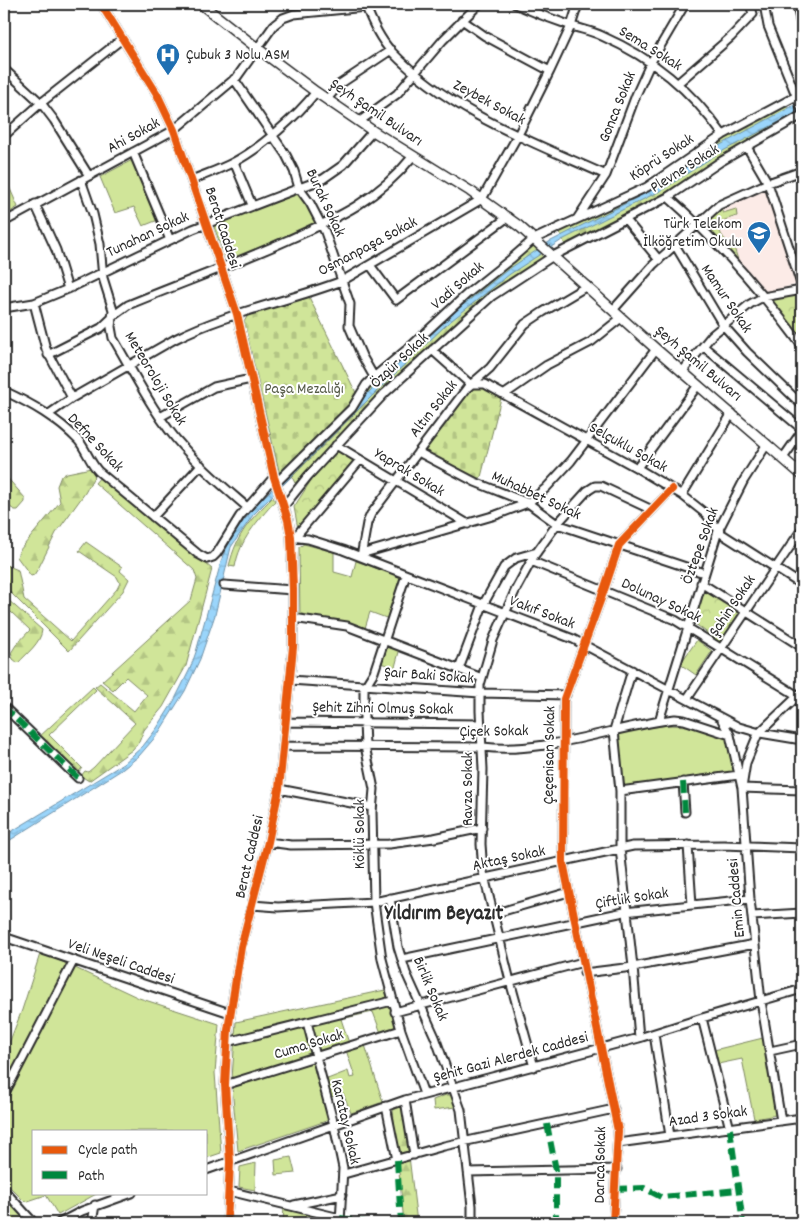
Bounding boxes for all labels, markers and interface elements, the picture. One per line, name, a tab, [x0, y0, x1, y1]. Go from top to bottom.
street label: Sema Sokak	[614, 20, 686, 78]
hospital icon: Çubuk 3 Nolu ASM	[155, 42, 181, 76]
place label: Çubuk 3 Nolu ASM	[186, 44, 290, 67]
street label: Gonca Sokak	[593, 68, 643, 146]
street label: Şeyh Şamil Bulvarı	[325, 73, 427, 153]
street label: Zeybek Sokak	[448, 74, 530, 132]
street label: Ahi Sokak	[103, 112, 165, 160]
street label: Köprü Sokak	[625, 128, 699, 188]
street label: Plevne Sokak	[646, 139, 724, 199]
street label: Burak Sokak	[299, 165, 351, 241]
street label: Berat Caddesi	[198, 184, 246, 272]
street label: Tunahan Sokak	[103, 206, 193, 264]
street label: Osmanpaşa Sokak	[314, 211, 422, 283]
place label: Türk Telekom İlköğretim Okulu	[643, 213, 742, 254]
school or university icon: Türk Telekom İlköğretim Okulu	[746, 220, 772, 254]
street label: Vadi Sokak	[426, 256, 490, 316]
street label: Mamur Sokak	[694, 260, 758, 338]
street label: Şeyh Şamil Bulvarı	[649, 321, 747, 408]
street label: Meteoroloji Sokak	[118, 328, 192, 430]
street label: Özgür Sokak	[365, 328, 435, 394]
street label: Altın Sokak	[404, 375, 464, 443]
park label: Paşa Mezalığı	[264, 378, 344, 401]
street label: Defne Sokak	[61, 408, 129, 478]
street label: Selçuklu Sokak	[584, 417, 672, 479]
street label: Yaprak Sokak	[369, 443, 449, 503]
street label: Muhabbet Sokak	[487, 465, 585, 527]
street label: Öztepe Sokak	[676, 504, 726, 588]
street label: Şahin Sokak	[704, 570, 762, 642]
street label: Dolunay Sokak	[617, 572, 705, 630]
street label: Vakıf Sokak	[506, 590, 578, 636]
street label: Şair Baki Sokak	[383, 661, 475, 691]
street label: Şehit Zihni Olmuş Sokak	[312, 696, 454, 722]
street label: Çeçenisan Sokak	[538, 706, 562, 804]
street label: Çiçek Sokak	[459, 720, 529, 744]
street label: Ravza Sokak	[457, 752, 480, 826]
street label: Köklü Sokak	[349, 799, 372, 869]
street label: Berat Caddesi	[229, 813, 271, 901]
street label: Aktaş Sokak	[470, 840, 548, 878]
street label: Emin Caddesi	[722, 857, 752, 939]
street label: Çiftlik Sokak	[594, 882, 670, 916]
district label: Yıldırım Beyazıt	[384, 900, 503, 930]
street label: Veli Neşeli Caddesi	[65, 933, 178, 991]
street label: Birlik Sokak	[406, 953, 454, 1025]
street label: Cuma Sokak	[271, 1024, 347, 1066]
street label: Şehit Gazi Alerdek Caddesi	[431, 1026, 591, 1090]
street label: Karatay Sokak	[324, 1077, 366, 1167]
street label: Azad 3 Sokak	[667, 1100, 749, 1134]
street label: Darıca Sokak	[589, 1126, 613, 1204]
legend	[32, 1130, 208, 1194]
text: Cycle path	[78, 1140, 138, 1162]
text: Path	[78, 1166, 104, 1188]

